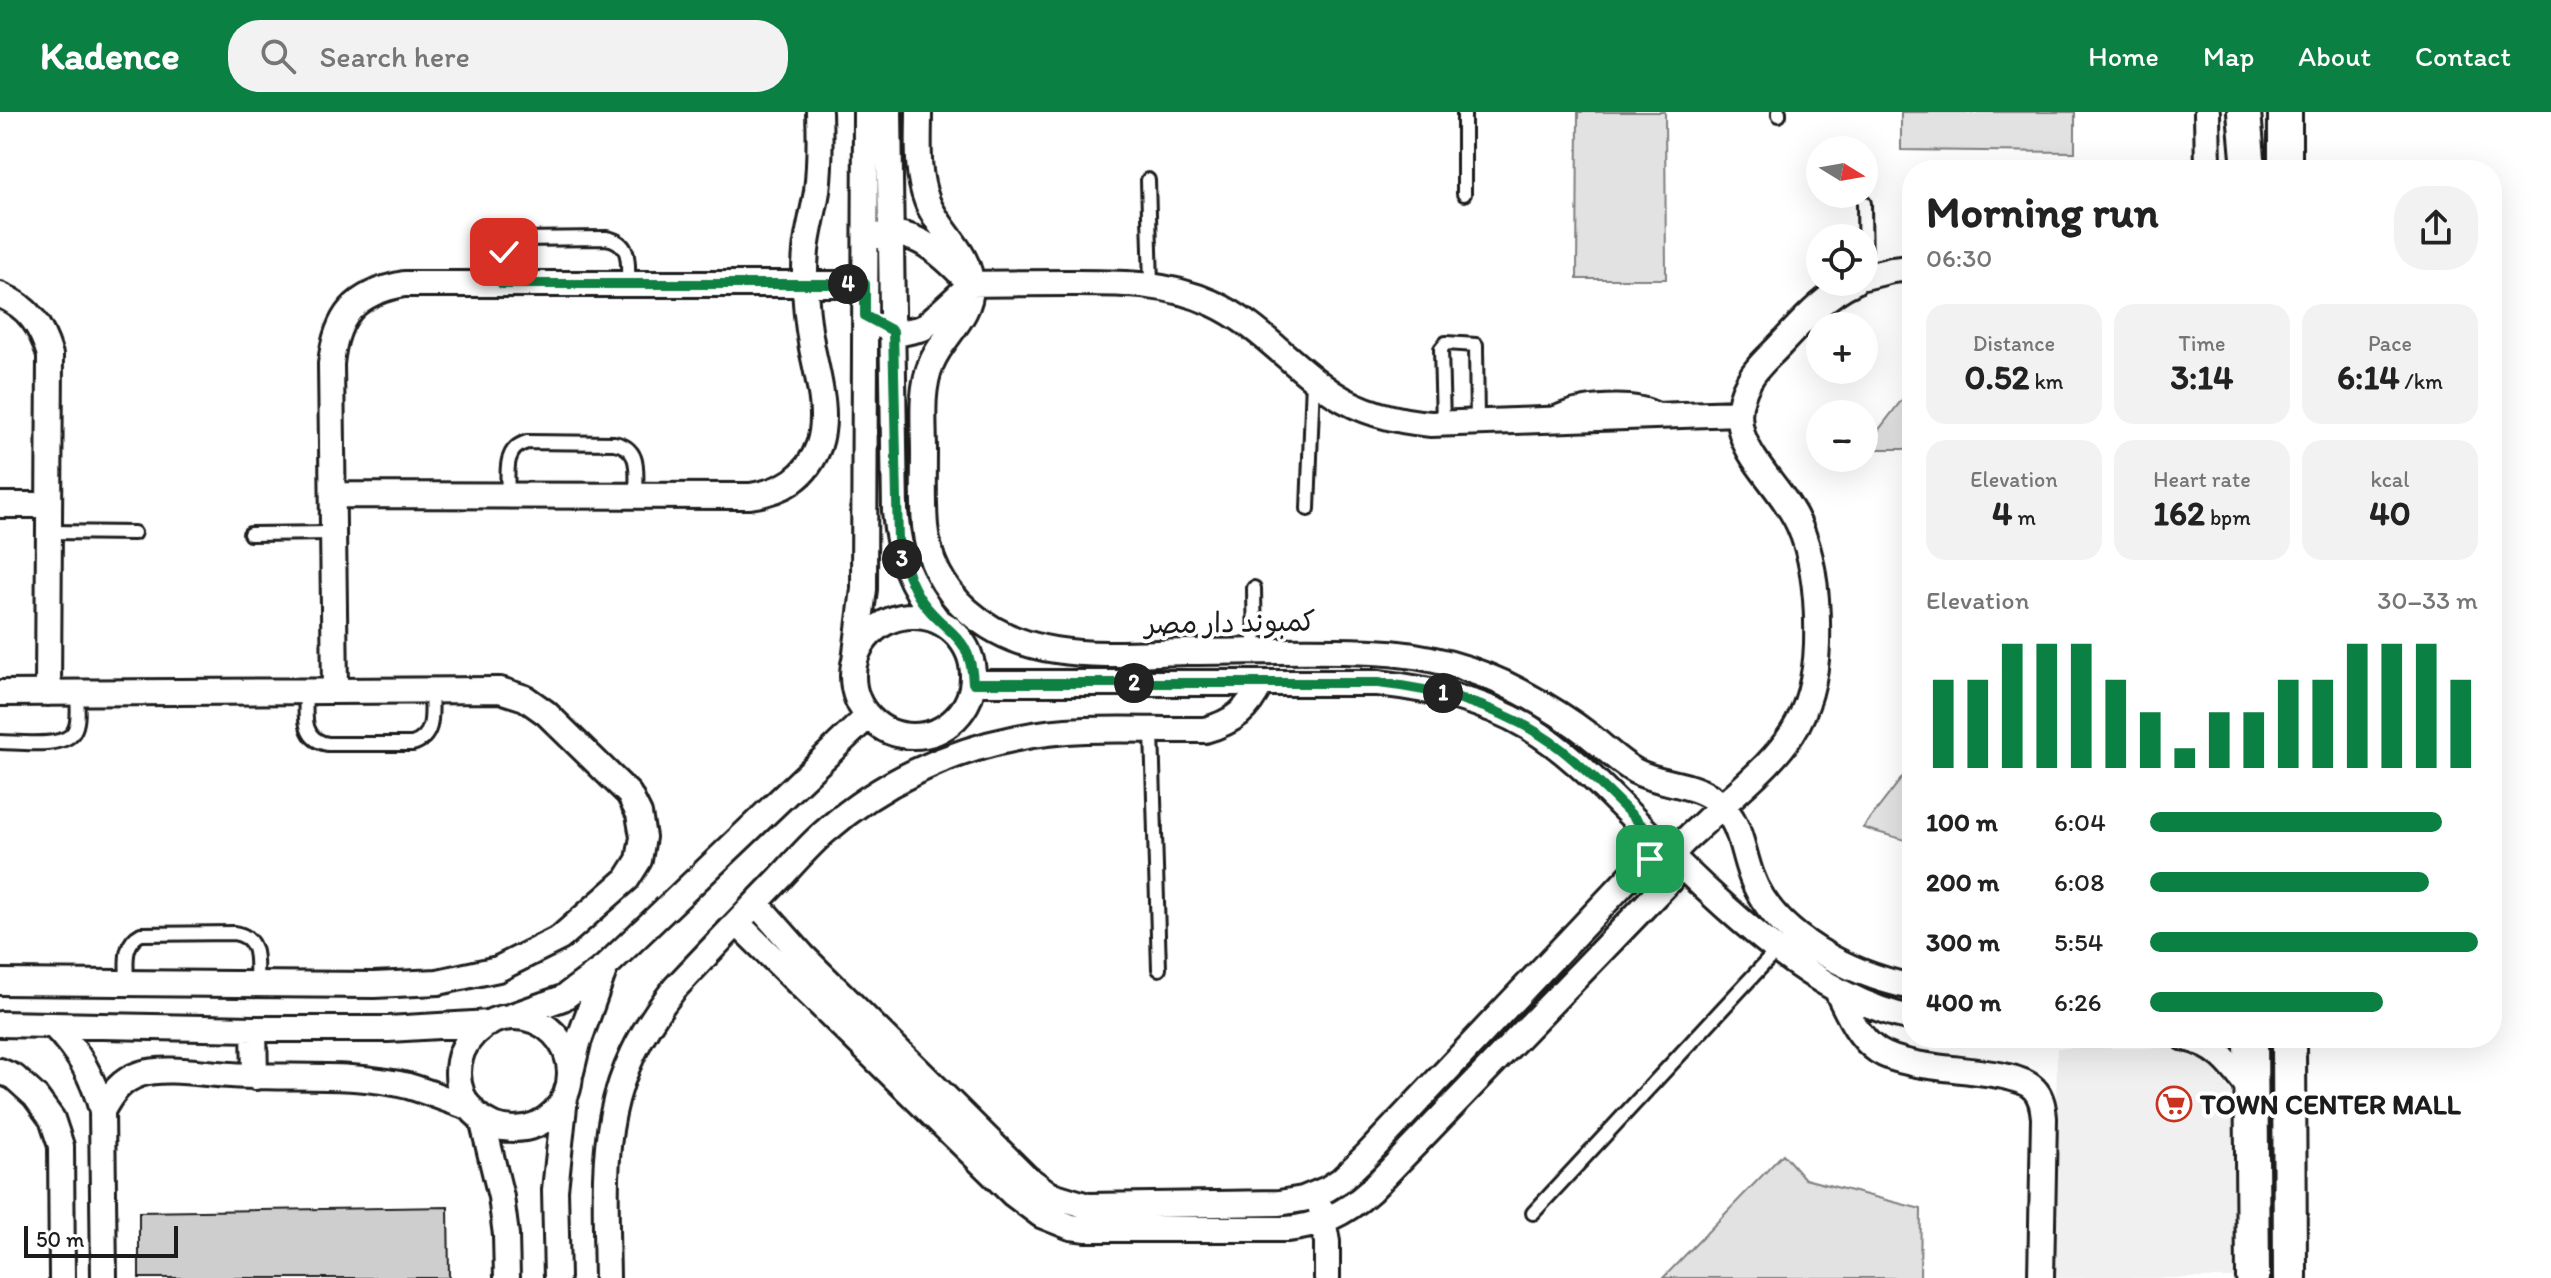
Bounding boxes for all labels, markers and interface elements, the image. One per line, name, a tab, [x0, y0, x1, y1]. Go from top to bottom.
search box	[228, 20, 788, 92]
text: Kadence	[40, 33, 180, 79]
icon: search	[256, 34, 300, 78]
text: Search here	[320, 38, 470, 75]
text: Home	[2088, 39, 2159, 73]
text: Map	[2203, 39, 2254, 73]
text: About	[2298, 39, 2371, 73]
text: Contact	[2415, 39, 2511, 73]
north arrow	[1806, 136, 1878, 208]
map controls	[1806, 136, 1878, 472]
text: Morning run	[1926, 185, 2159, 238]
button: share	[2394, 186, 2478, 270]
pin	[470, 218, 538, 286]
button: locate	[1806, 224, 1878, 296]
icon: check	[482, 230, 526, 274]
text: 06:30	[1926, 242, 1992, 274]
pin: 4	[828, 264, 868, 304]
text: 4	[841, 270, 855, 297]
button: +	[1806, 312, 1878, 384]
text: Distance	[1973, 330, 2055, 357]
text: Time	[2179, 330, 2225, 357]
text: Pace	[2368, 330, 2412, 357]
text: 0.52	[1964, 357, 2030, 398]
text: 3:14	[2170, 357, 2234, 398]
text: 6:14	[2337, 357, 2400, 398]
text: km	[2030, 368, 2064, 395]
text: /km	[2400, 368, 2443, 395]
button: −	[1806, 400, 1878, 472]
text: Elevation	[1970, 466, 2058, 493]
text: Heart rate	[2153, 466, 2251, 493]
text: kcal	[2370, 466, 2410, 493]
text: 4	[1992, 493, 2012, 534]
text: 162	[2153, 493, 2205, 534]
text: 40	[2369, 493, 2411, 534]
text: m	[2012, 504, 2036, 531]
text: bpm	[2205, 504, 2251, 531]
pin: 3	[882, 539, 922, 579]
text: 3	[896, 545, 908, 572]
text: Elevation	[1926, 584, 2029, 616]
text: 30–33 m	[2377, 584, 2478, 616]
street label: كمبوند دار مصر	[1142, 604, 1316, 642]
pin: 2	[1114, 663, 1154, 703]
text: 2	[1128, 669, 1140, 696]
pin: 1	[1423, 673, 1463, 713]
text: 1	[1438, 679, 1448, 706]
text: 100 m	[1926, 806, 1998, 838]
text: 6:04	[2054, 806, 2106, 838]
pin	[1616, 825, 1684, 893]
icon: arrive	[1628, 837, 1672, 881]
text: 200 m	[1926, 866, 1999, 898]
text: 6:08	[2054, 866, 2104, 898]
text: 300 m	[1926, 926, 2000, 958]
text: 5:54	[2054, 926, 2103, 958]
text: 400 m	[1926, 986, 2001, 1018]
text: 6:26	[2054, 986, 2102, 1018]
supermarket icon: TOWN CENTER MALL	[2155, 1085, 2193, 1123]
place label: TOWN CENTER MALL	[2199, 1087, 2462, 1121]
scale bar	[24, 1222, 178, 1258]
text: 50 m	[36, 1226, 85, 1253]

